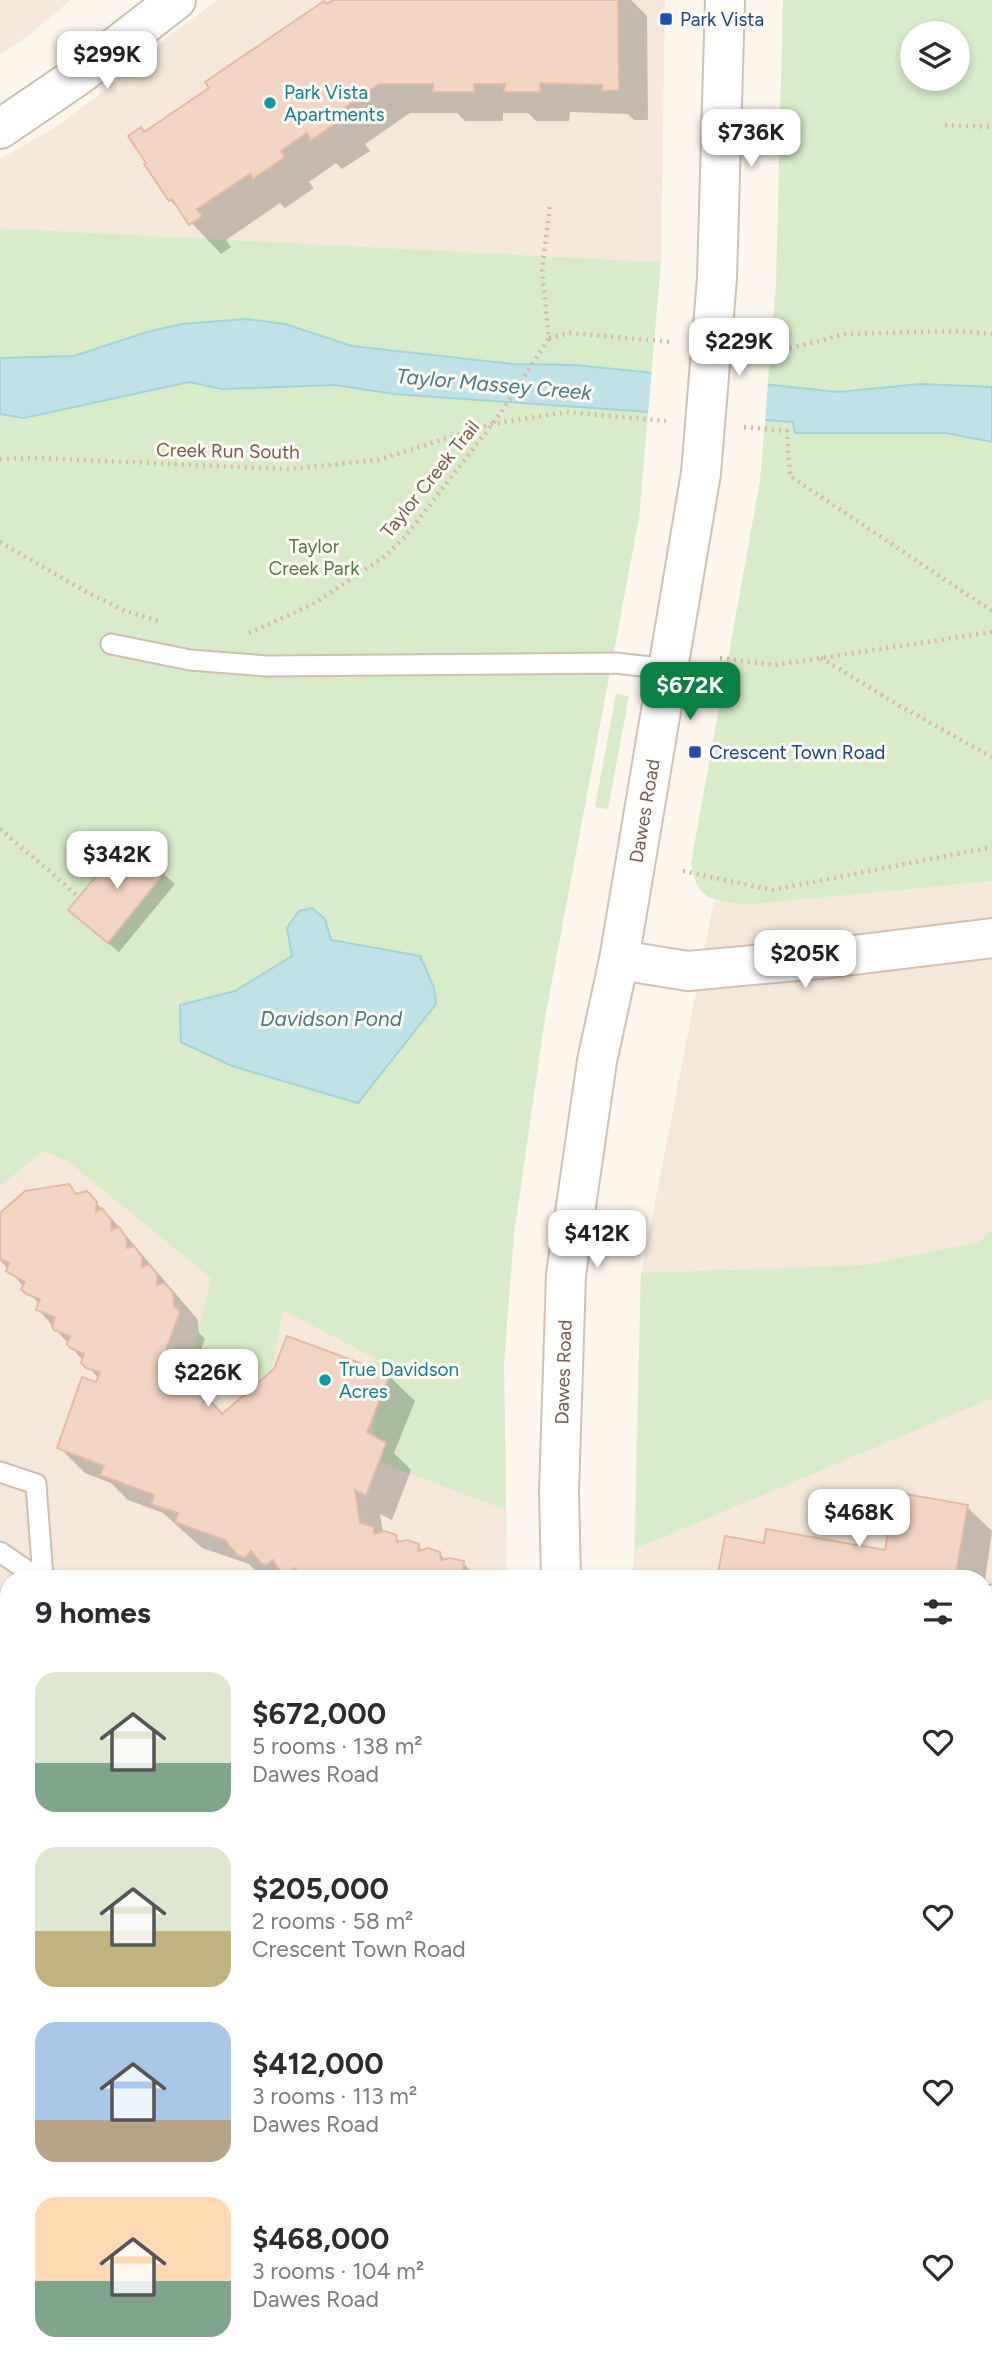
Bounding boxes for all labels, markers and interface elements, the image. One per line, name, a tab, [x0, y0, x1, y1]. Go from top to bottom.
place label: Park Vista	[680, 8, 764, 31]
marker: Park Vista	[658, 11, 674, 27]
map controls	[900, 21, 970, 91]
button: layers	[900, 21, 970, 91]
pin: $299K	[58, 32, 156, 91]
text: $299K	[73, 40, 141, 68]
place label: Park Vista Apartments	[284, 81, 385, 126]
marker: Park Vista Apartments	[262, 95, 278, 111]
pin: $736K	[702, 110, 800, 169]
text: $736K	[718, 118, 784, 146]
pin: $229K	[690, 318, 788, 378]
text: $229K	[705, 327, 773, 355]
water label: Taylor Massey Creek	[395, 363, 593, 405]
street label: Taylor Creek Trail	[376, 416, 484, 542]
street label: Creek Run South	[156, 438, 300, 464]
park label: Taylor Creek Park	[269, 535, 360, 580]
pin: $672K	[641, 662, 739, 722]
text: $672K	[656, 671, 724, 699]
place label: Crescent Town Road	[709, 741, 886, 764]
marker: Crescent Town Road	[687, 744, 703, 760]
street label: Dawes Road	[624, 757, 664, 865]
pin: $342K	[68, 832, 166, 891]
text: $342K	[83, 840, 151, 868]
pin: $205K	[756, 930, 854, 990]
text: $205K	[770, 939, 840, 967]
water label: Davidson Pond	[260, 1006, 403, 1031]
pin: $412K	[548, 1210, 646, 1270]
text: $412K	[564, 1219, 630, 1247]
street label: Dawes Road	[550, 1319, 576, 1425]
pin: $226K	[159, 1350, 257, 1409]
text: $226K	[174, 1358, 242, 1386]
place label: True Davidson Acres	[339, 1358, 459, 1403]
marker: True Davidson Acres	[317, 1372, 333, 1388]
pin: $468K	[810, 1490, 908, 1549]
text: $468K	[824, 1498, 894, 1526]
icon: filters	[919, 1593, 957, 1631]
text: 9 homes	[35, 1594, 151, 1631]
text: $672,000	[252, 1695, 386, 1732]
icon: home	[91, 1700, 175, 1784]
icon: heart	[919, 1723, 957, 1761]
text: 5 rooms · 138 m²	[252, 1732, 423, 1760]
text: Dawes Road	[252, 1760, 379, 1788]
text: $205,000	[252, 1870, 389, 1907]
icon: home	[91, 1875, 175, 1959]
icon: heart	[919, 1898, 957, 1936]
text: 2 rooms · 58 m²	[252, 1907, 413, 1935]
text: Crescent Town Road	[252, 1935, 466, 1963]
text: $412,000	[252, 2045, 384, 2082]
icon: home	[91, 2050, 175, 2134]
icon: heart	[919, 2073, 957, 2111]
text: 3 rooms · 113 m²	[252, 2082, 417, 2110]
text: Dawes Road	[252, 2110, 379, 2138]
text: $468,000	[252, 2220, 389, 2257]
icon: home	[91, 2225, 175, 2309]
icon: heart	[919, 2248, 957, 2286]
text: 3 rooms · 104 m²	[252, 2257, 424, 2285]
text: Dawes Road	[252, 2285, 379, 2313]

